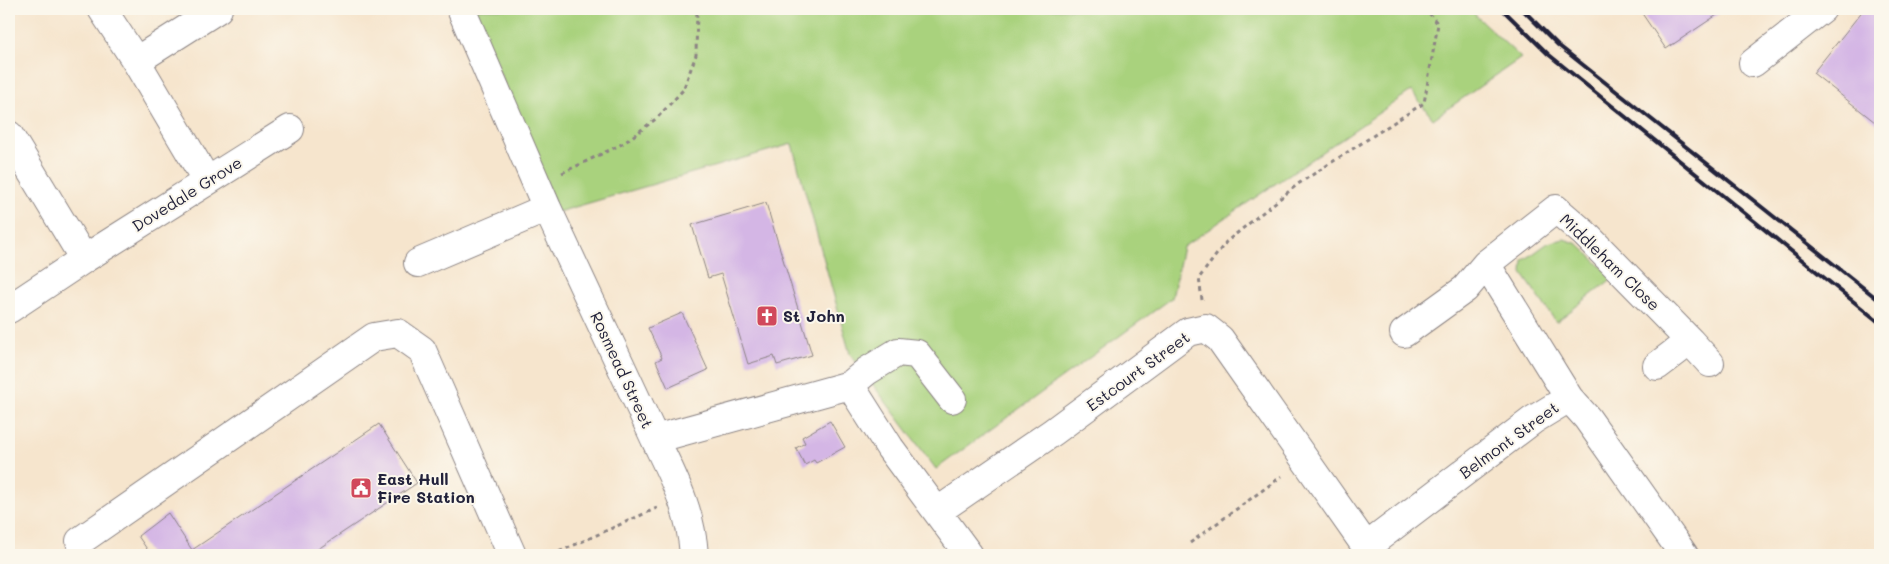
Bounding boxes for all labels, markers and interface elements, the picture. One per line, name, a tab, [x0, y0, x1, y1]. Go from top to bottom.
street label: Dovedale Grove	[128, 151, 246, 236]
street label: Middleham Close	[1556, 208, 1665, 315]
church icon: St John	[755, 304, 779, 328]
place label: St John	[783, 305, 845, 326]
street label: Rosmead Street	[586, 308, 659, 431]
street label: Estcourt Street	[1082, 326, 1194, 415]
street label: Belmont Street	[1455, 396, 1563, 483]
place label: East Hull Fire Station	[377, 468, 475, 507]
public building icon: East Hull Fire Station	[349, 476, 373, 500]

